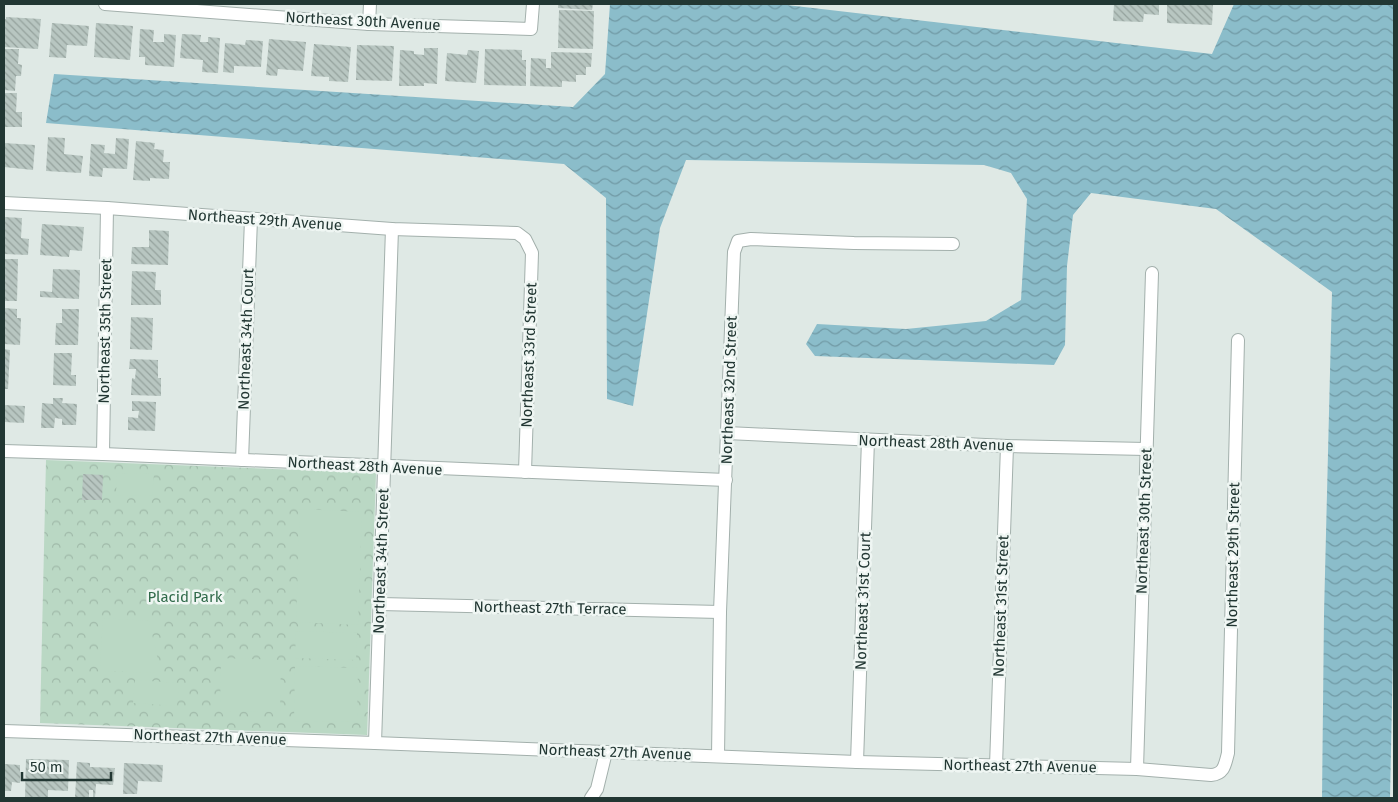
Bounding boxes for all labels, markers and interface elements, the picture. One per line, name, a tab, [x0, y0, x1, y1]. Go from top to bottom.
street label: Northeast 30th Avenue	[285, 8, 441, 34]
street label: Northeast 29th Avenue	[187, 206, 343, 234]
street label: Northeast 35th Street	[95, 258, 115, 404]
street label: Northeast 34th Court	[235, 267, 257, 410]
street label: Northeast 33rd Street	[517, 281, 541, 428]
street label: Northeast 32nd Street	[717, 315, 741, 465]
street label: Northeast 28th Avenue	[858, 431, 1014, 455]
street label: Northeast 30th Street	[1132, 447, 1156, 594]
street label: Northeast 28th Avenue	[287, 453, 443, 479]
street label: Northeast 29th Street	[1223, 482, 1243, 628]
street label: Northeast 34th Street	[369, 487, 393, 634]
street label: Northeast 31st Court	[852, 531, 874, 670]
street label: Northeast 31st Street	[990, 534, 1012, 677]
park label: Placid Park	[148, 588, 223, 606]
street label: Northeast 27th Terrace	[473, 598, 627, 618]
street label: Northeast 27th Avenue	[133, 725, 287, 749]
street label: Northeast 27th Avenue	[538, 740, 692, 764]
scale bar	[22, 750, 111, 782]
street label: Northeast 27th Avenue	[943, 756, 1097, 776]
text: 50 m	[30, 758, 63, 776]

